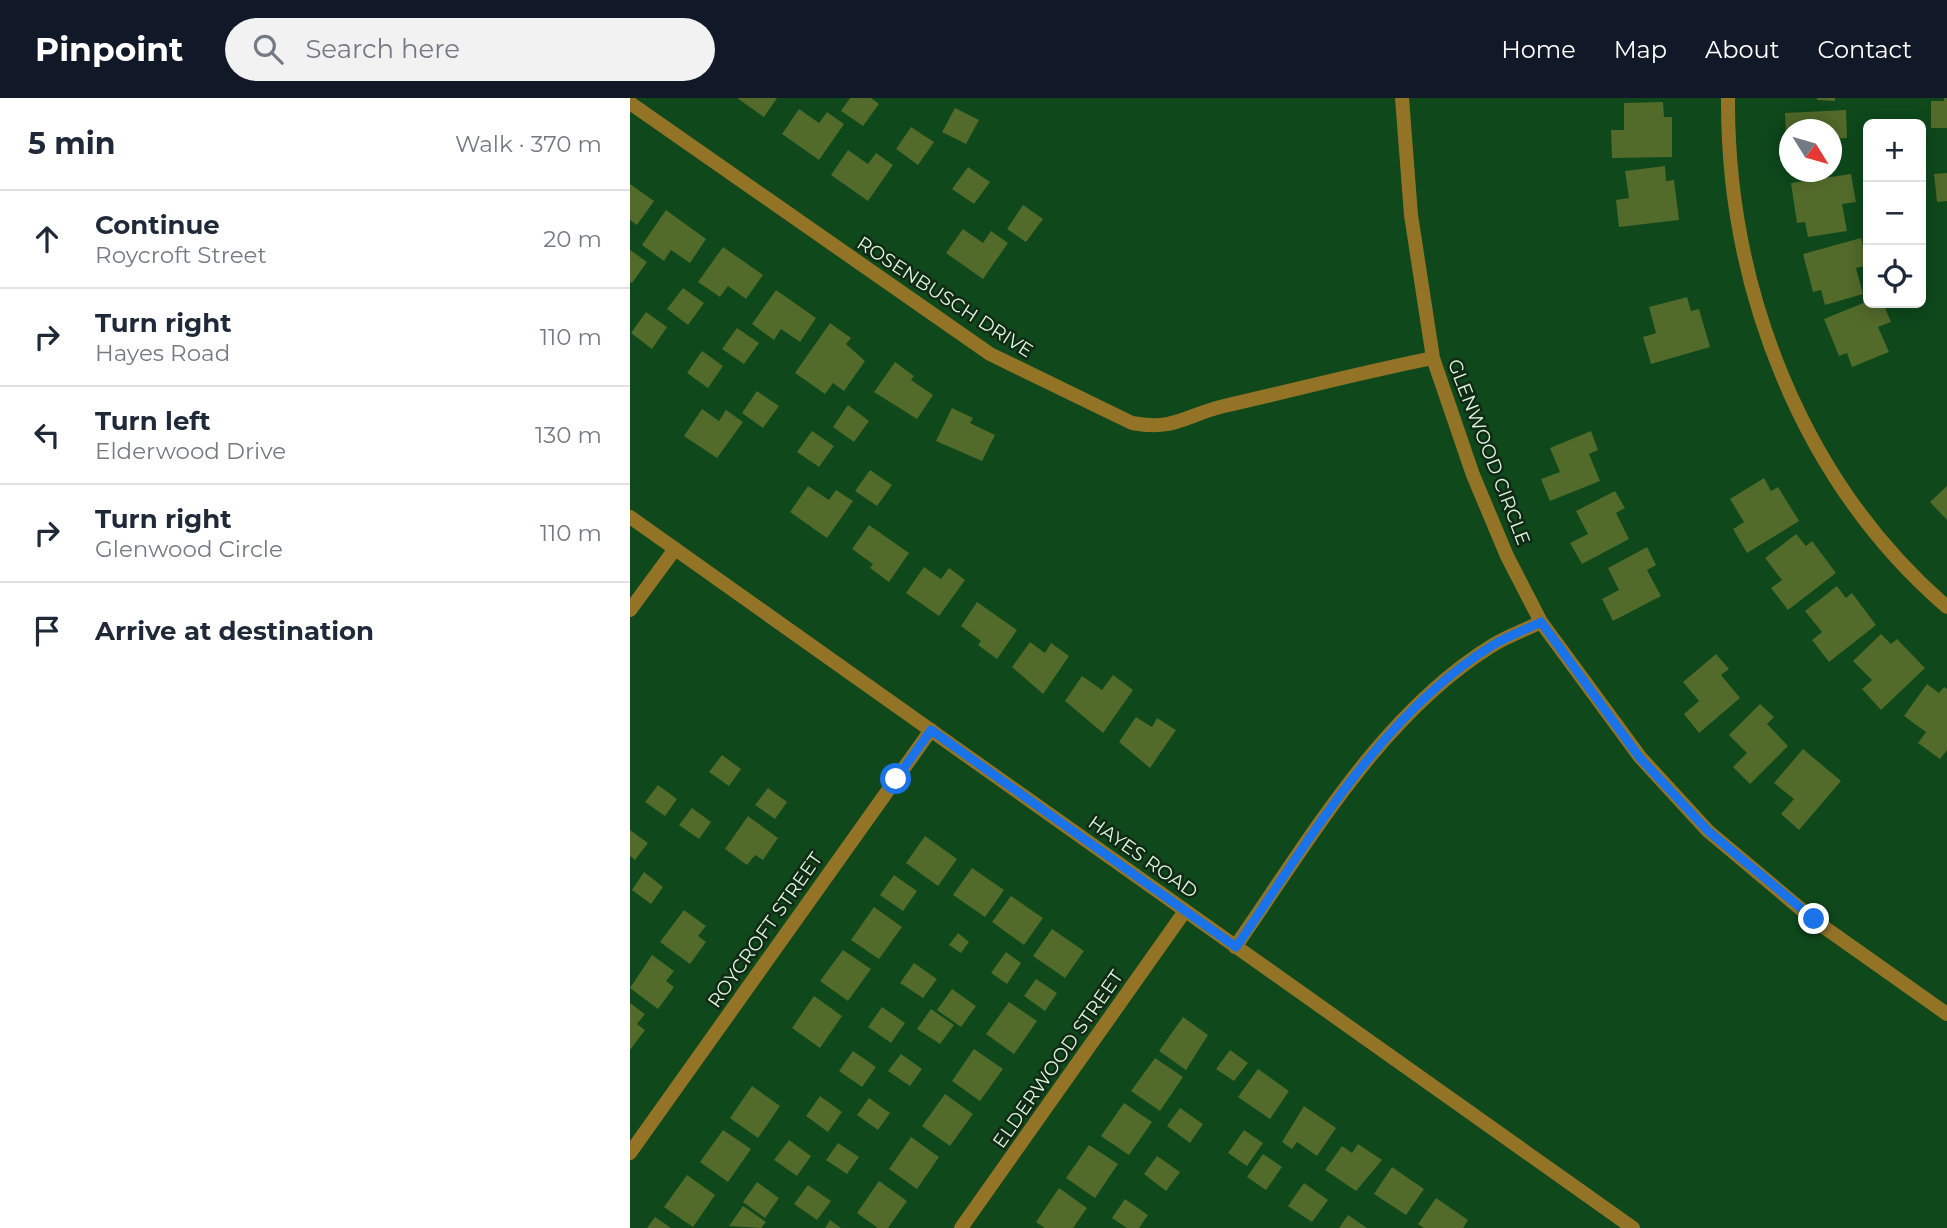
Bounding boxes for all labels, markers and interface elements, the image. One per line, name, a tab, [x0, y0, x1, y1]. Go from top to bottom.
search box	[225, 18, 715, 81]
text: Pinpoint	[35, 29, 183, 69]
icon: search	[249, 30, 287, 68]
text: Search here	[305, 33, 460, 65]
text: Home	[1501, 35, 1576, 64]
text: Map	[1614, 35, 1667, 64]
text: About	[1705, 35, 1779, 64]
text: Contact	[1817, 35, 1912, 64]
north arrow	[1779, 119, 1842, 182]
map controls	[1863, 119, 1926, 308]
button: +	[1863, 119, 1926, 182]
text: 5 min	[28, 125, 116, 162]
text: Walk · 370 m	[455, 130, 602, 158]
button: −	[1863, 182, 1926, 245]
text: Continue	[95, 209, 220, 241]
icon: ahead	[28, 220, 66, 258]
text: 20 m	[543, 225, 602, 253]
street label: ROSENBUSCH DRIVE	[853, 232, 1037, 362]
text: Roycroft Street	[95, 241, 267, 269]
button: locate	[1863, 245, 1926, 308]
text: Turn right	[95, 307, 231, 339]
icon: right	[28, 318, 66, 356]
text: 110 m	[540, 323, 602, 351]
text: Hayes Road	[95, 339, 230, 367]
street label: GLENWOOD CIRCLE	[1443, 356, 1535, 548]
text: Turn left	[95, 405, 211, 437]
icon: left	[28, 416, 66, 454]
text: 130 m	[535, 421, 602, 449]
text: Elderwood Drive	[95, 437, 286, 465]
text: Turn right	[95, 503, 231, 535]
icon: right	[28, 514, 66, 552]
text: 110 m	[540, 519, 602, 547]
text: Glenwood Circle	[95, 535, 283, 563]
icon: arrive	[28, 612, 66, 650]
text: Arrive at destination	[95, 615, 374, 647]
route start	[880, 763, 911, 794]
street label: HAYES ROAD	[1084, 811, 1202, 903]
street label: ROYCROFT STREET	[703, 848, 827, 1012]
route end	[1798, 903, 1829, 934]
street label: ELDERWOOD STREET	[988, 966, 1128, 1152]

